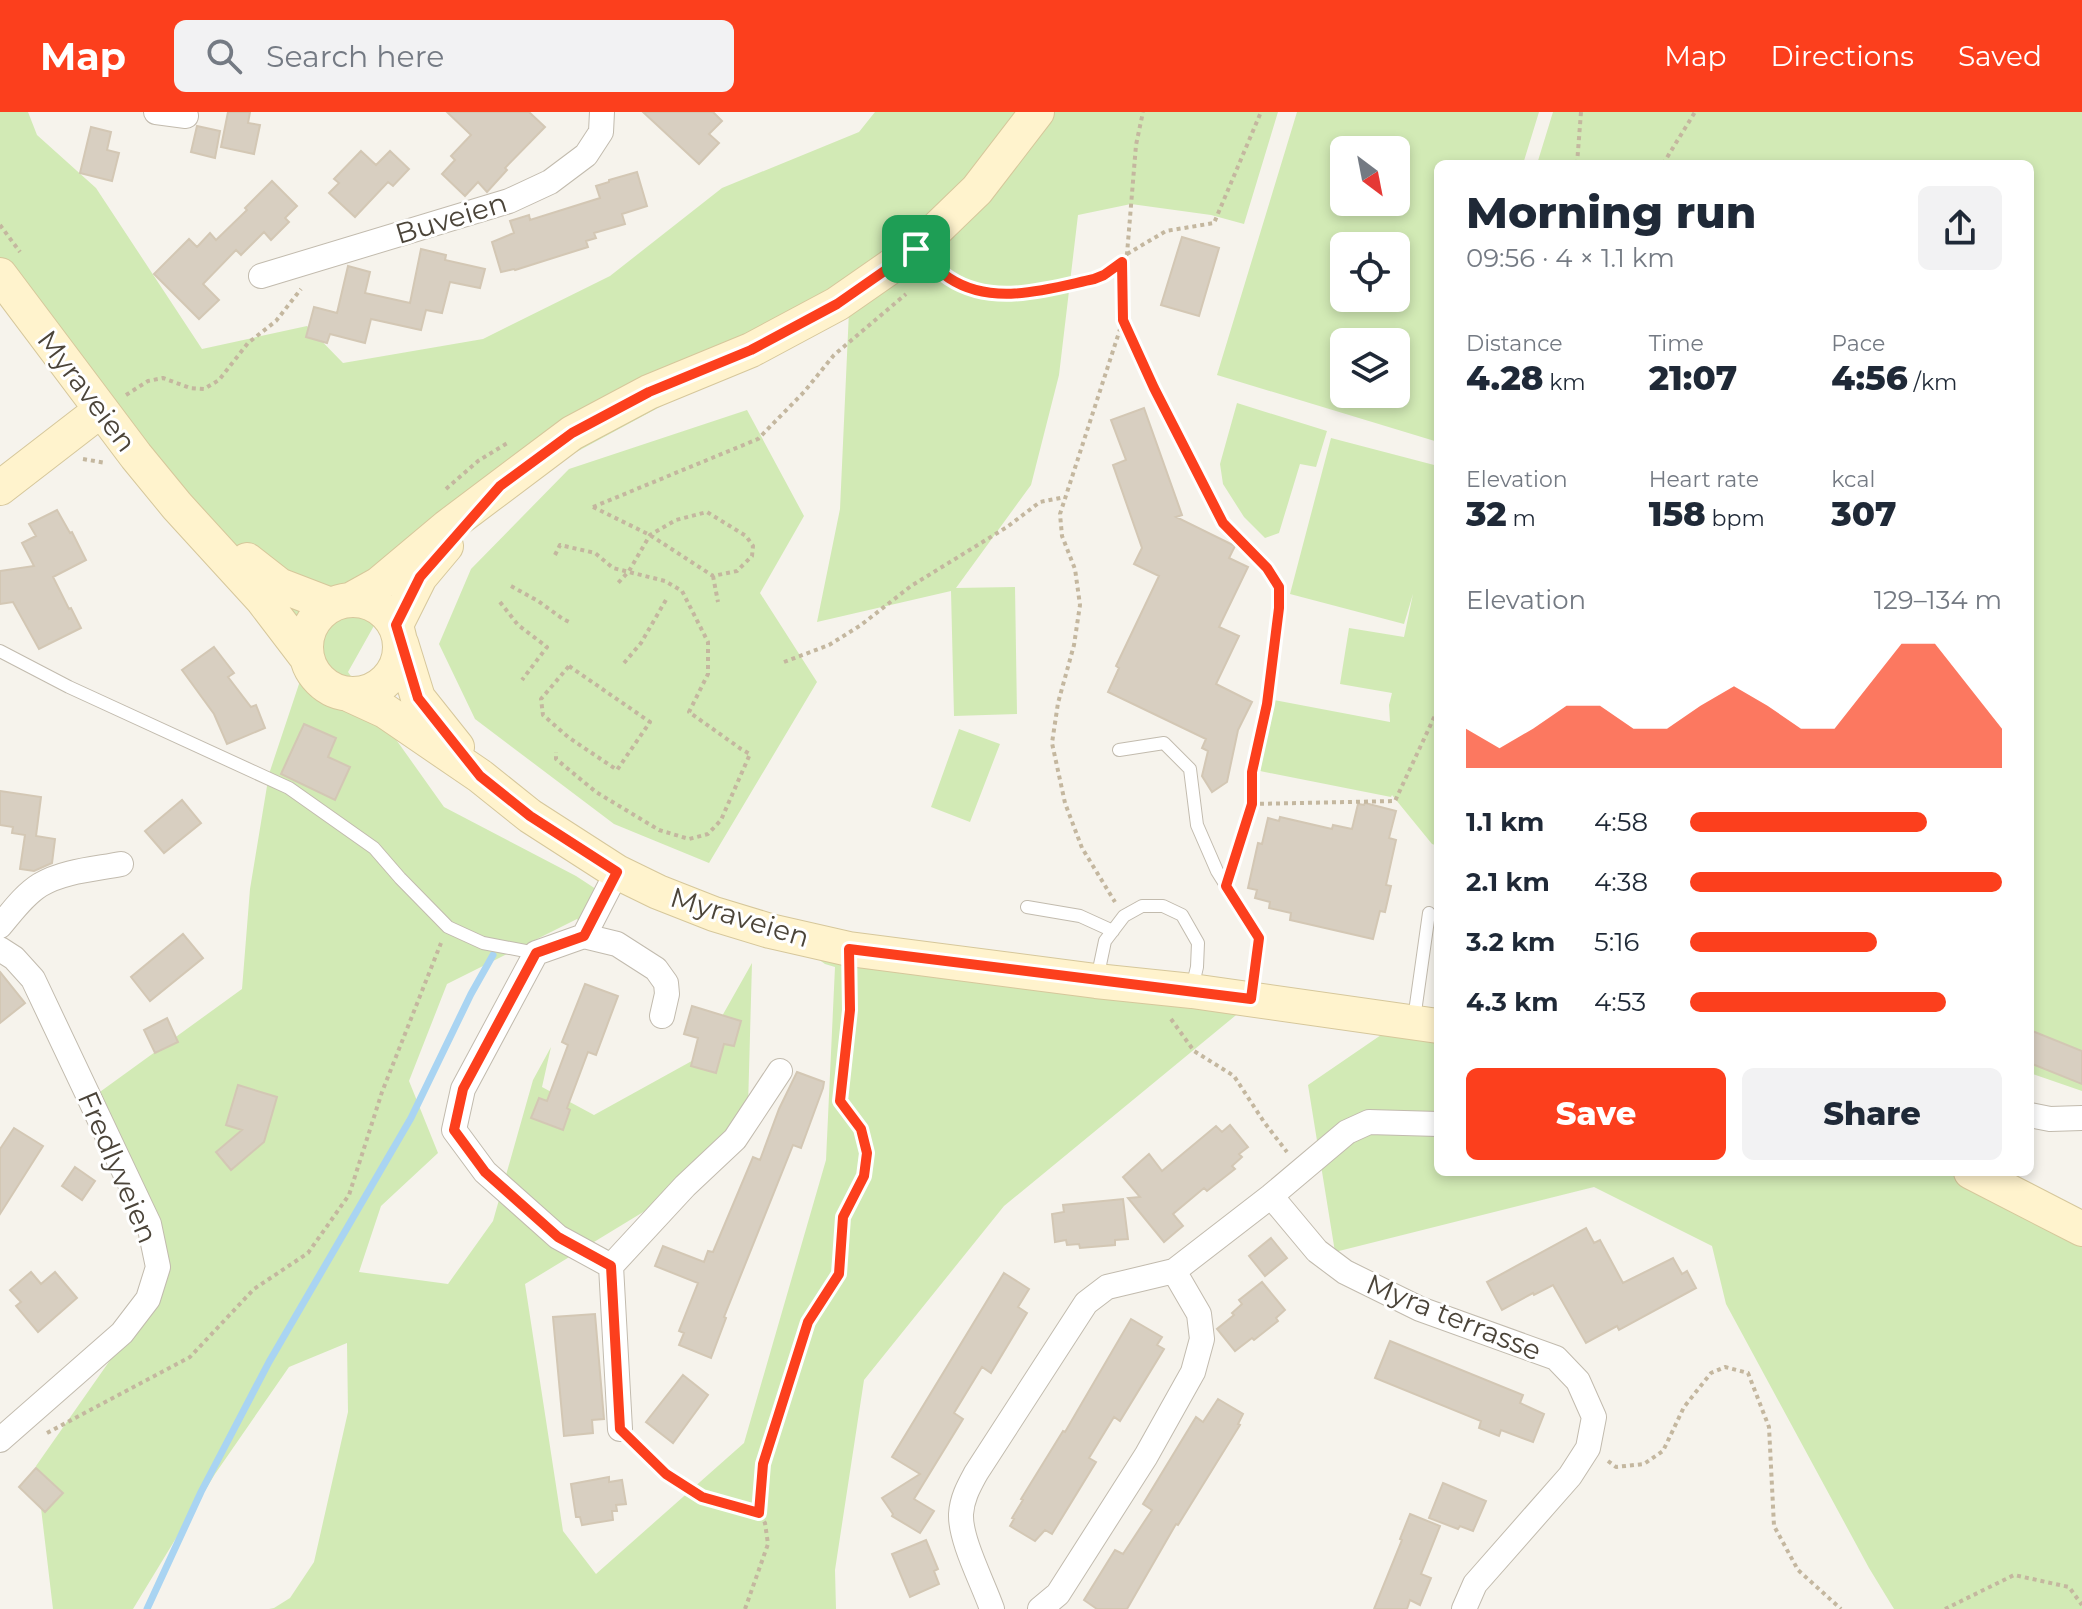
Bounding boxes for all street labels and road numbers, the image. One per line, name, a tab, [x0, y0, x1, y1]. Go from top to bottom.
street label: Buveien	[391, 185, 511, 251]
street label: Myraveien	[30, 324, 144, 458]
street label: Myraveien	[667, 880, 813, 954]
street label: Fredlyveien	[71, 1086, 165, 1248]
street label: Myra terrasse	[1362, 1266, 1546, 1368]

